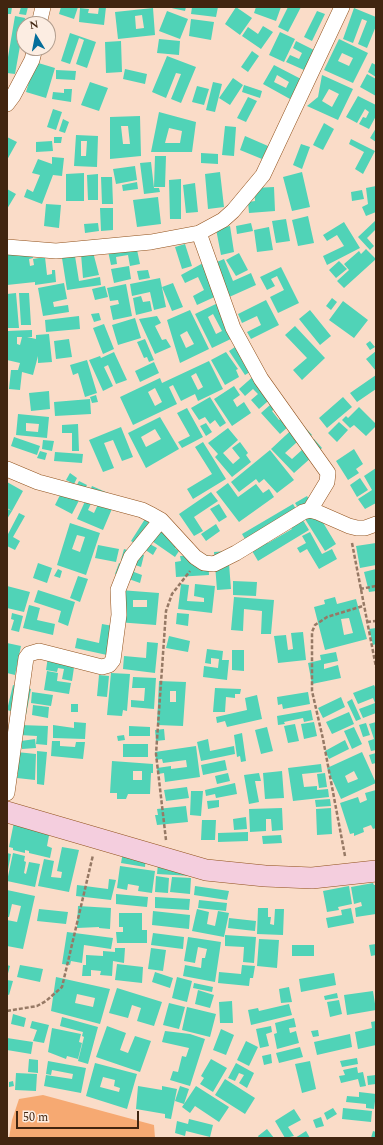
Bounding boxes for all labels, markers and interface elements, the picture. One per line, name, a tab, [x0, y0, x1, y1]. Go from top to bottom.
north arrow	[16, 16, 56, 56]
text: N	[28, 16, 40, 34]
scale bar	[18, 1103, 141, 1129]
text: 50 m	[23, 1108, 48, 1127]

